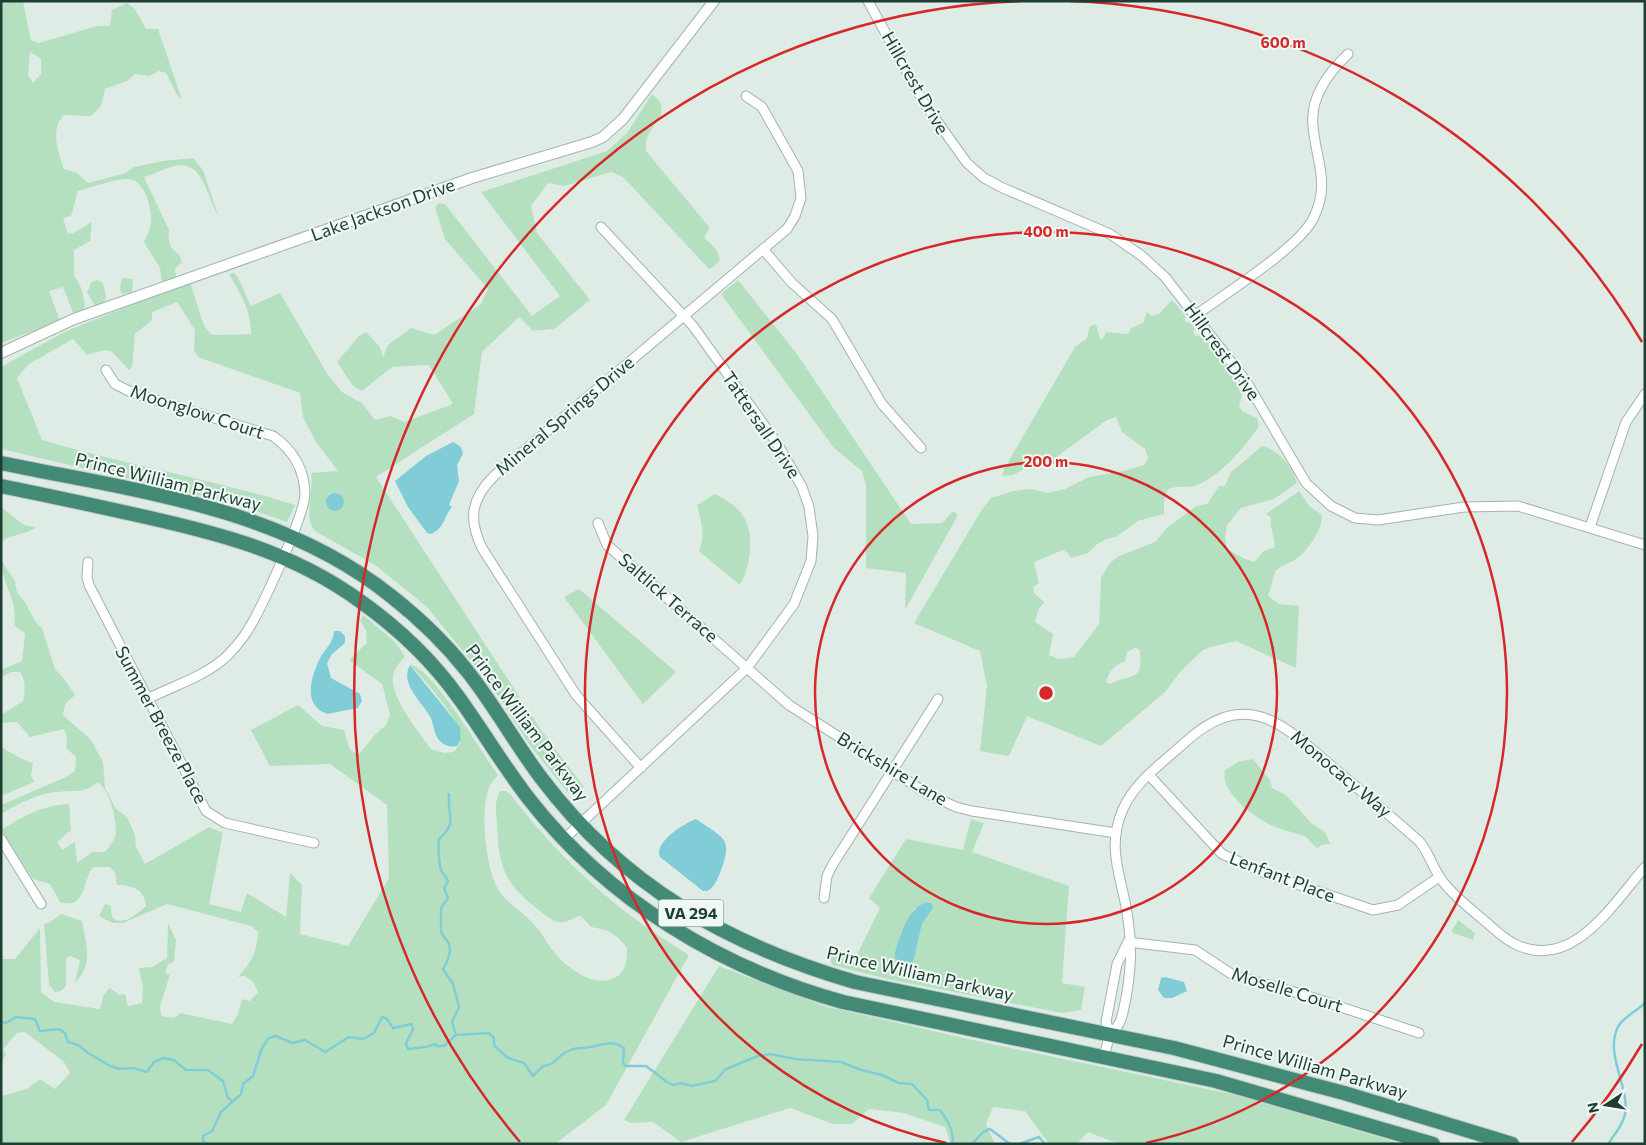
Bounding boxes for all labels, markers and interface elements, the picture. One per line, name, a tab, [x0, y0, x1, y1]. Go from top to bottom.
street label: Hillcrest Drive	[878, 27, 954, 138]
text: 600 m	[1260, 33, 1306, 51]
street label: Lake Jackson Drive	[308, 173, 458, 245]
text: 400 m	[1023, 222, 1069, 240]
street label: Hillcrest Drive	[1180, 298, 1266, 404]
street label: Mineral Springs Drive	[491, 351, 638, 480]
street label: Tattersall Drive	[718, 367, 806, 482]
street label: Moonglow Court	[128, 379, 267, 443]
street label: Prince William Parkway	[73, 447, 264, 515]
text: 200 m	[1024, 452, 1068, 470]
street label: Saltlick Terrace	[614, 548, 723, 647]
street label: Prince William Parkway	[462, 640, 594, 805]
street label: Summer Breeze Place	[111, 642, 213, 807]
centre of rings	[1037, 684, 1055, 702]
street label: Monocacy Way	[1287, 725, 1397, 822]
street label: Brickshire Lane	[833, 727, 952, 810]
street label: Lenfant Place	[1226, 846, 1338, 906]
road number: VA 294	[658, 900, 724, 926]
street label: Prince William Parkway	[825, 941, 1016, 1005]
street label: Moselle Court	[1229, 962, 1346, 1016]
street label: Prince William Parkway	[1220, 1029, 1410, 1103]
north arrow	[1581, 1080, 1631, 1130]
text: N	[1583, 1101, 1602, 1115]

